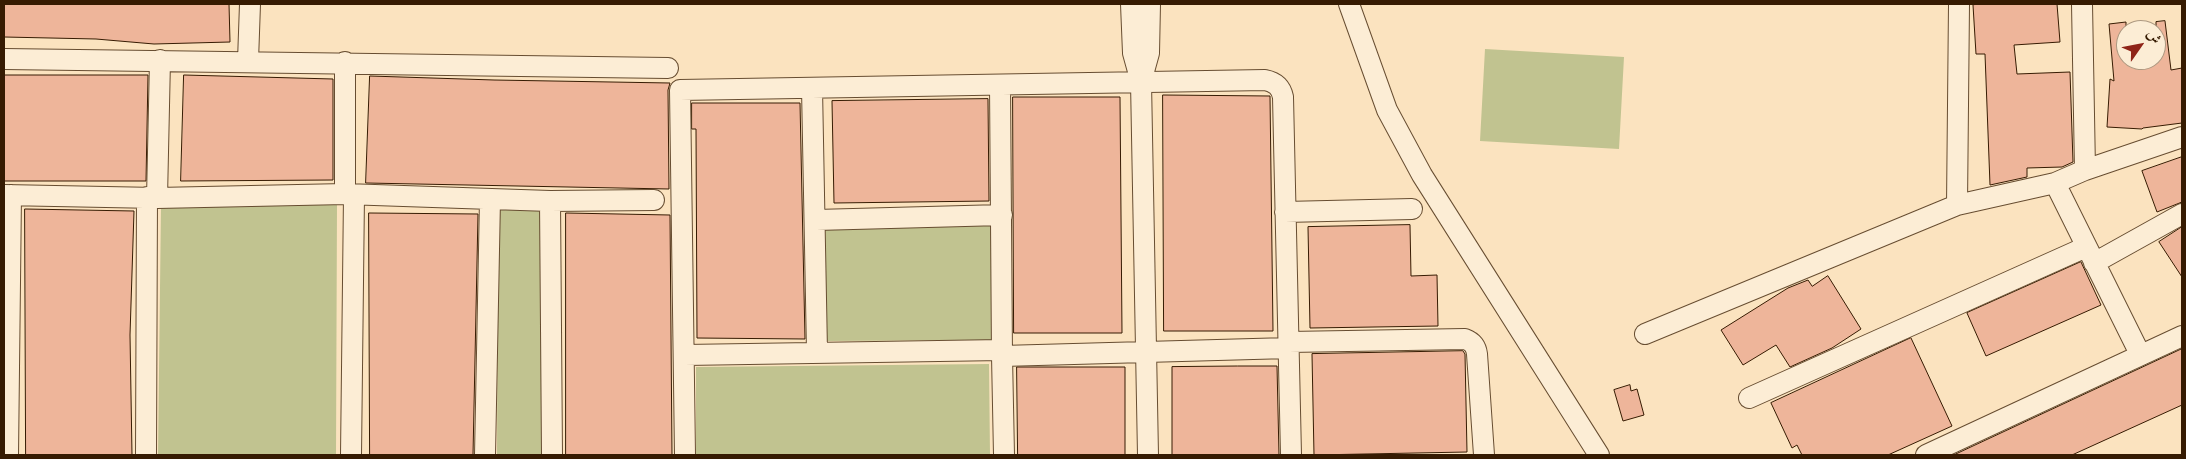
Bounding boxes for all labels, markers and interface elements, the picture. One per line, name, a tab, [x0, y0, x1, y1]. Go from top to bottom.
north arrow	[2116, 20, 2166, 70]
text: ش	[2141, 26, 2165, 48]

